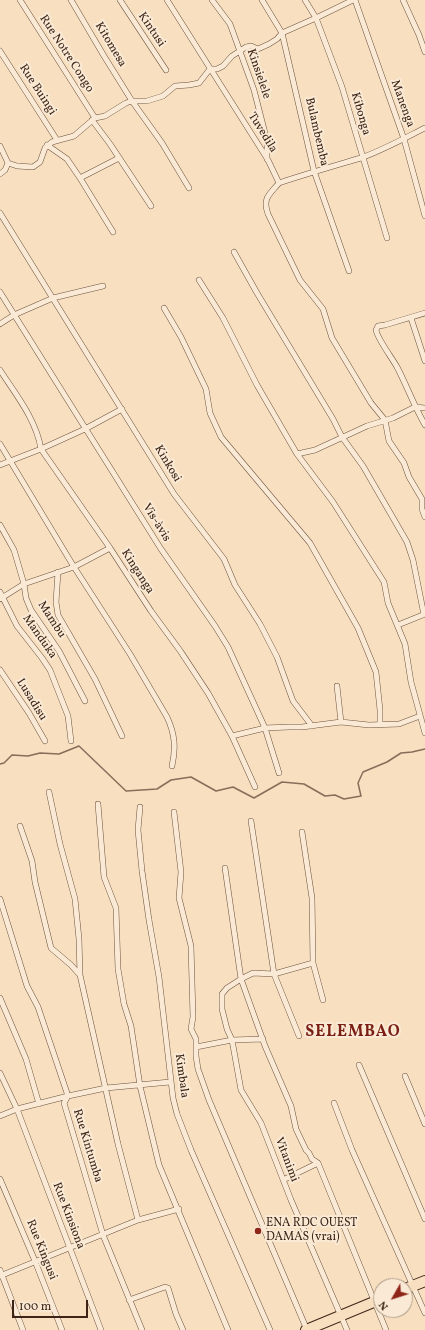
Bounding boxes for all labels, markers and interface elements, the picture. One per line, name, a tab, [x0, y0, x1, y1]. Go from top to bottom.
street label: Kintusi	[134, 10, 168, 50]
street label: Rue Notre Congo	[36, 13, 96, 95]
street label: Kitomesa	[91, 20, 129, 70]
street label: Kinsielele	[243, 47, 273, 101]
street label: Rue Buingi	[15, 62, 59, 118]
street label: Manenga	[387, 78, 417, 130]
street label: Kibonga	[347, 91, 373, 137]
street label: Bulambemba	[301, 96, 331, 168]
street label: Tuvedila	[244, 110, 280, 156]
street label: Kinkosi	[150, 443, 184, 485]
street label: Vis-àvis	[139, 501, 173, 545]
street label: Kinganga	[117, 547, 157, 597]
street label: Mambu	[34, 599, 68, 641]
street label: Manduka	[19, 612, 59, 662]
street label: Lusadisu	[12, 676, 50, 724]
district label: SELEMBAO	[305, 1023, 401, 1043]
street label: Kimbala	[171, 1053, 191, 1099]
street label: Rue Kintumba	[69, 1107, 105, 1185]
street label: Vitanimi	[271, 1136, 301, 1184]
street label: Rue Kinsiona	[49, 1181, 87, 1251]
place label: ENA RDC OUEST DAMAS (vrai)	[266, 1217, 357, 1245]
street label: Rue Kingusi	[22, 1218, 60, 1282]
marker: ENA RDC OUEST DAMAS (vrai)	[253, 1226, 263, 1236]
north arrow	[373, 1278, 413, 1318]
scale bar	[14, 1292, 90, 1318]
text: N	[376, 1297, 392, 1313]
text: 100 m	[19, 1299, 51, 1315]

